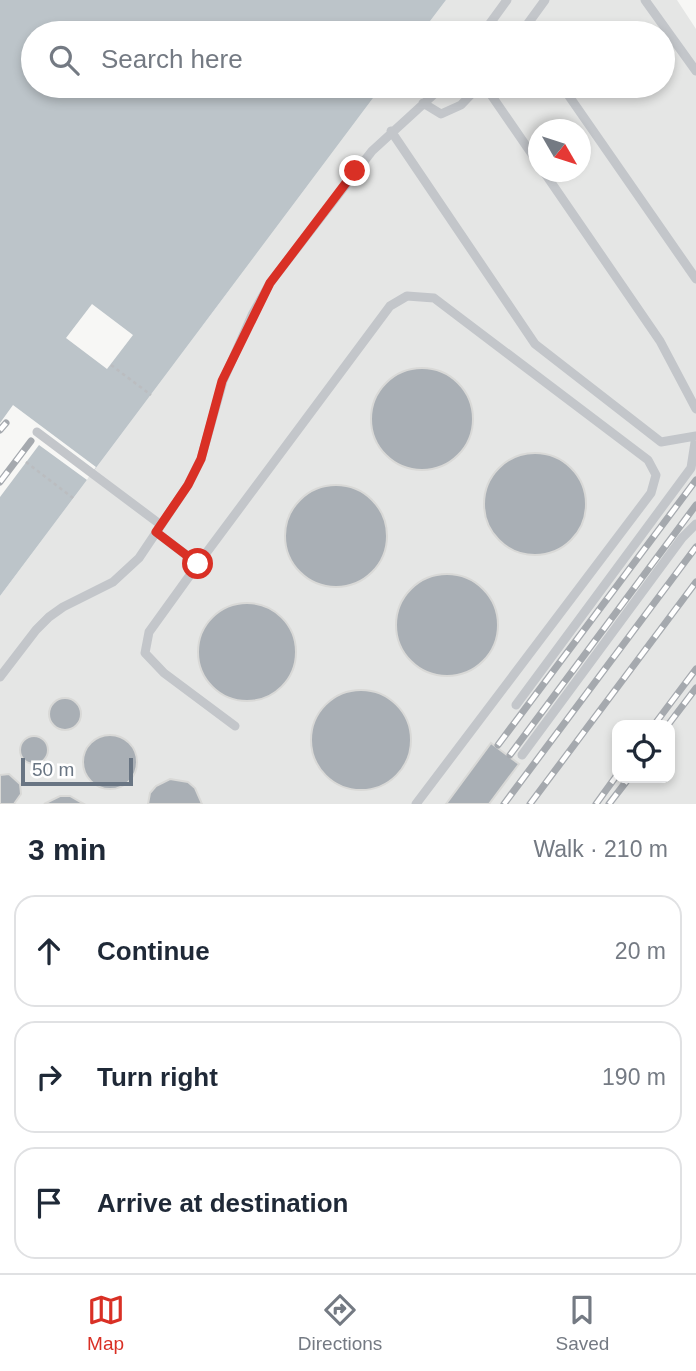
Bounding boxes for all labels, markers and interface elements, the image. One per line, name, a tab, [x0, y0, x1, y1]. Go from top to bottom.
search box	[21, 21, 675, 98]
icon: search	[45, 41, 83, 79]
text: Search here	[101, 44, 243, 74]
north arrow	[528, 119, 591, 182]
route end	[339, 155, 370, 186]
route start	[182, 548, 213, 579]
map controls	[612, 720, 675, 783]
button: locate	[612, 720, 675, 783]
scale bar	[21, 755, 133, 787]
text: 50 m	[32, 759, 74, 780]
text: 3 min	[28, 833, 106, 866]
text: Walk · 210 m	[533, 836, 668, 862]
icon: ahead	[30, 932, 68, 970]
text: Continue	[97, 936, 210, 966]
text: 20 m	[615, 938, 666, 964]
icon: right	[30, 1058, 68, 1096]
text: Turn right	[97, 1062, 218, 1092]
text: 190 m	[602, 1064, 666, 1090]
icon: arrive	[30, 1184, 68, 1222]
text: Arrive at destination	[97, 1188, 348, 1218]
tab: Map	[87, 1291, 125, 1355]
tab: Directions	[298, 1291, 382, 1355]
tab: Saved	[555, 1291, 609, 1355]

